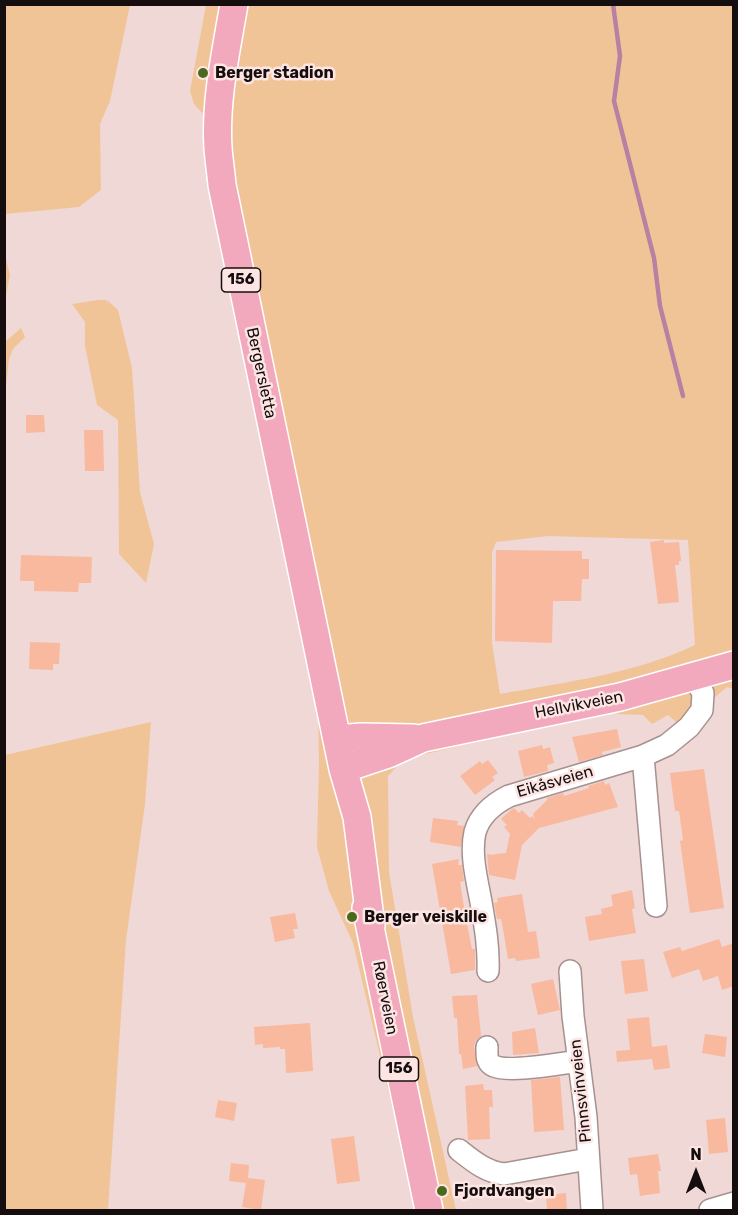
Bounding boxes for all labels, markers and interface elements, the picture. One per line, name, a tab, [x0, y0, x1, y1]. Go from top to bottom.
place label: Berger stadion	[215, 63, 334, 83]
marker: Berger stadion	[196, 66, 210, 80]
road number: 156	[222, 268, 260, 292]
street label: Bergersletta	[242, 326, 280, 420]
street label: Hellvikveien	[533, 687, 625, 723]
street label: Eikåsveien	[515, 762, 595, 802]
place label: Berger veiskille	[364, 907, 487, 927]
marker: Berger veiskille	[345, 910, 359, 924]
street label: Røerveien	[368, 960, 402, 1036]
street label: Pinnsvinveien	[566, 1038, 596, 1144]
road number: 156	[380, 1057, 418, 1081]
north arrow	[666, 1143, 726, 1203]
text: N	[690, 1145, 702, 1164]
place label: Fjordvangen	[454, 1181, 555, 1201]
marker: Fjordvangen	[435, 1184, 449, 1198]

